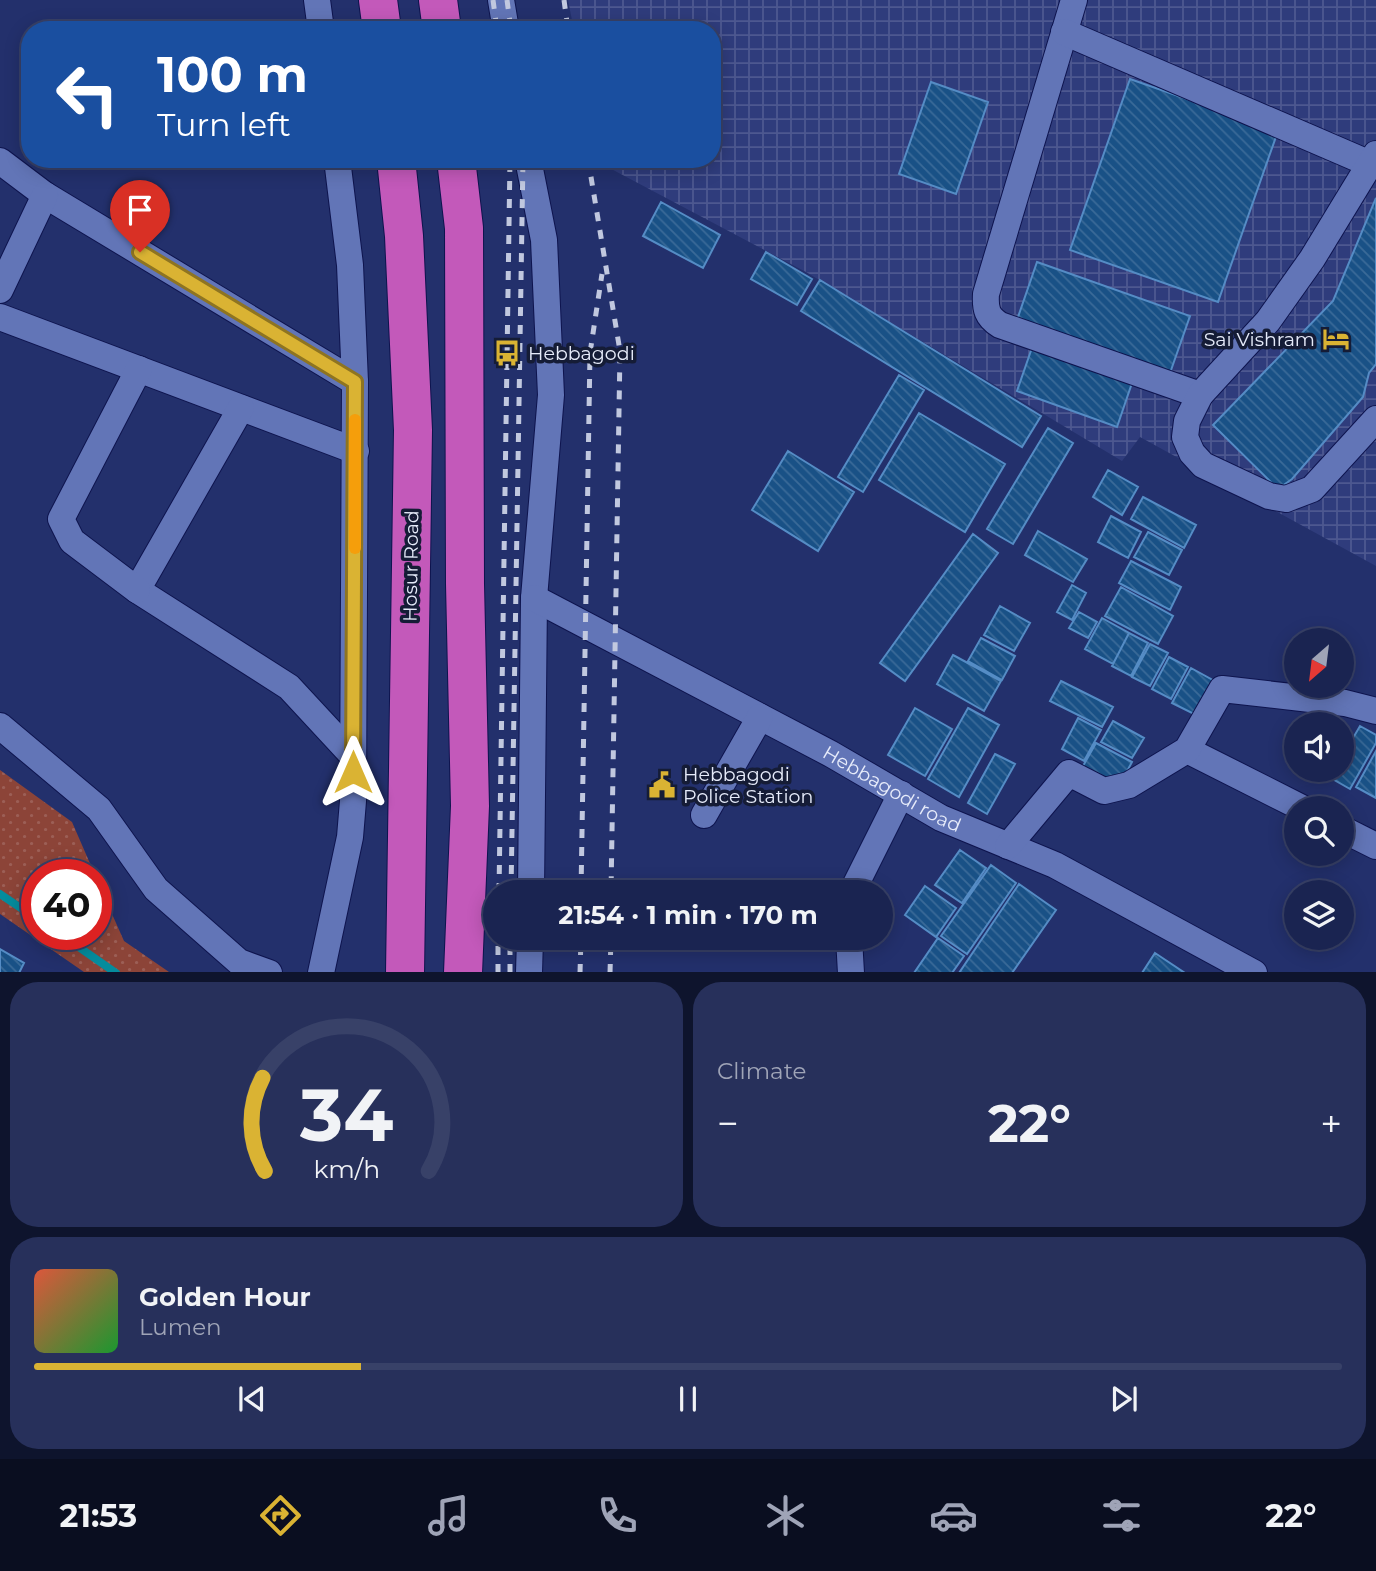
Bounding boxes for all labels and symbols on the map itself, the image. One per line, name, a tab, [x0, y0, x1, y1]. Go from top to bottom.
pin	[110, 180, 170, 252]
hotel icon: Sai Vishram	[1321, 324, 1351, 354]
place label: Sai Vishram	[1204, 328, 1315, 351]
bus stop icon: Hebbagodi	[492, 338, 522, 368]
place label: Hebbagodi	[528, 342, 635, 365]
street label: Hosur Road	[399, 510, 423, 622]
north arrow	[1284, 628, 1354, 698]
position arrow	[316, 735, 390, 809]
street label: Hebbagodi road	[819, 741, 965, 837]
place label: Hebbagodi Police Station	[683, 763, 813, 808]
public building icon: Hebbagodi Police Station	[647, 770, 677, 800]
speed limit sign: 40	[21, 859, 112, 950]

